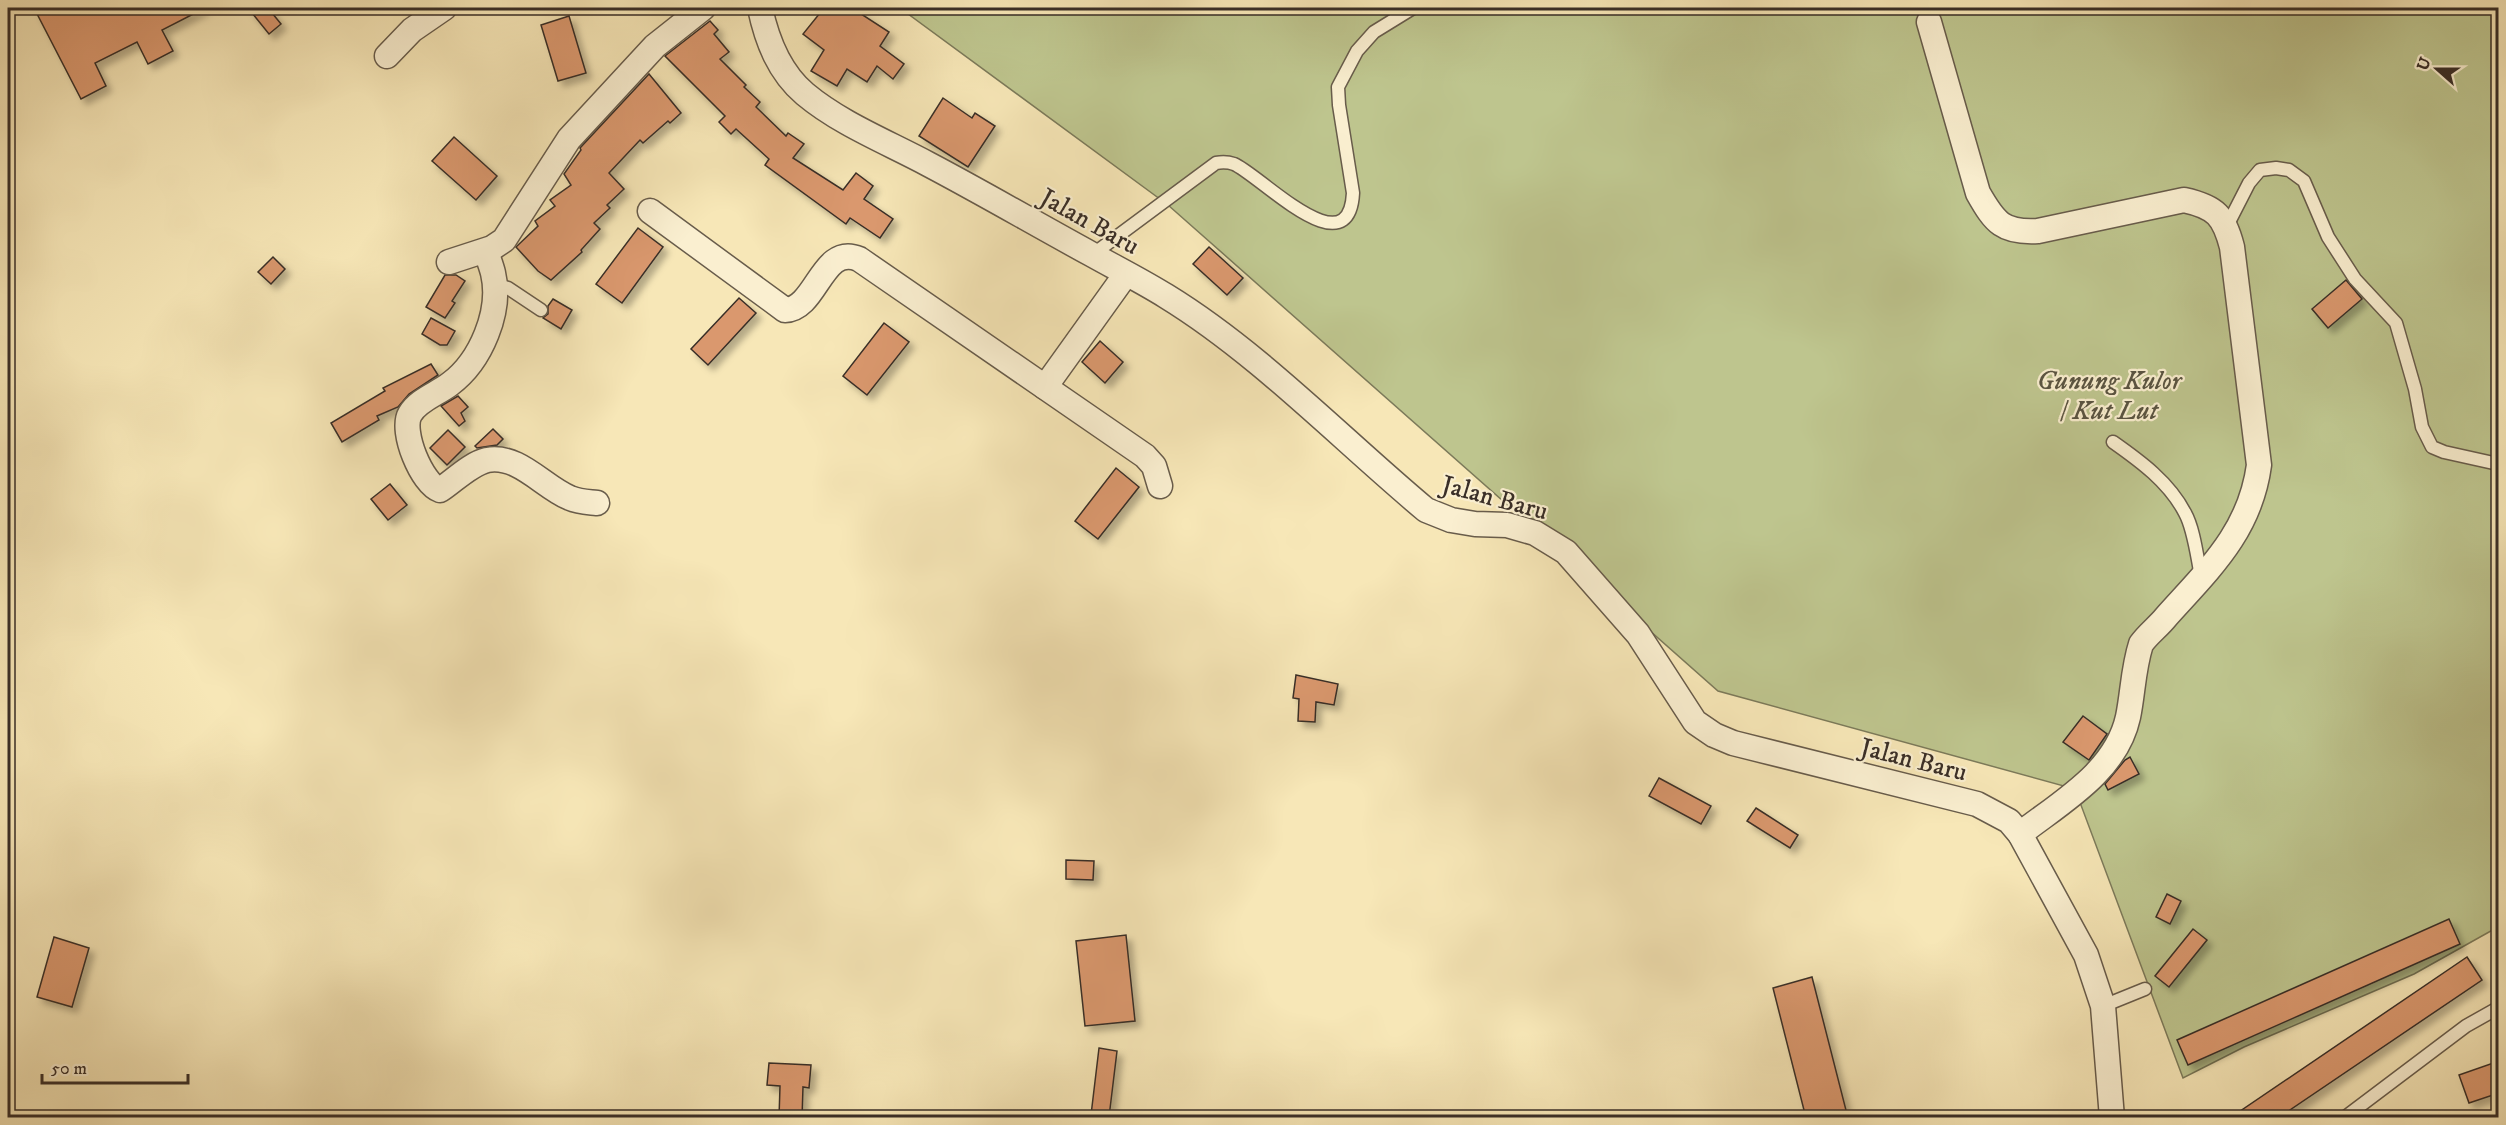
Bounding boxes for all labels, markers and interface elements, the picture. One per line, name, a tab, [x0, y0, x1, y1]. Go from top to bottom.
north arrow	[2407, 39, 2467, 99]
text: U	[2412, 54, 2436, 73]
street label: Jalan Baru	[1032, 181, 1145, 263]
park label: Gunung Kulor / Kut Lut	[2037, 365, 2183, 428]
street label: Jalan Baru	[1436, 468, 1551, 528]
street label: Jalan Baru	[1855, 731, 1970, 790]
scale bar	[42, 1047, 188, 1085]
text: 50 m	[51, 1058, 87, 1080]

